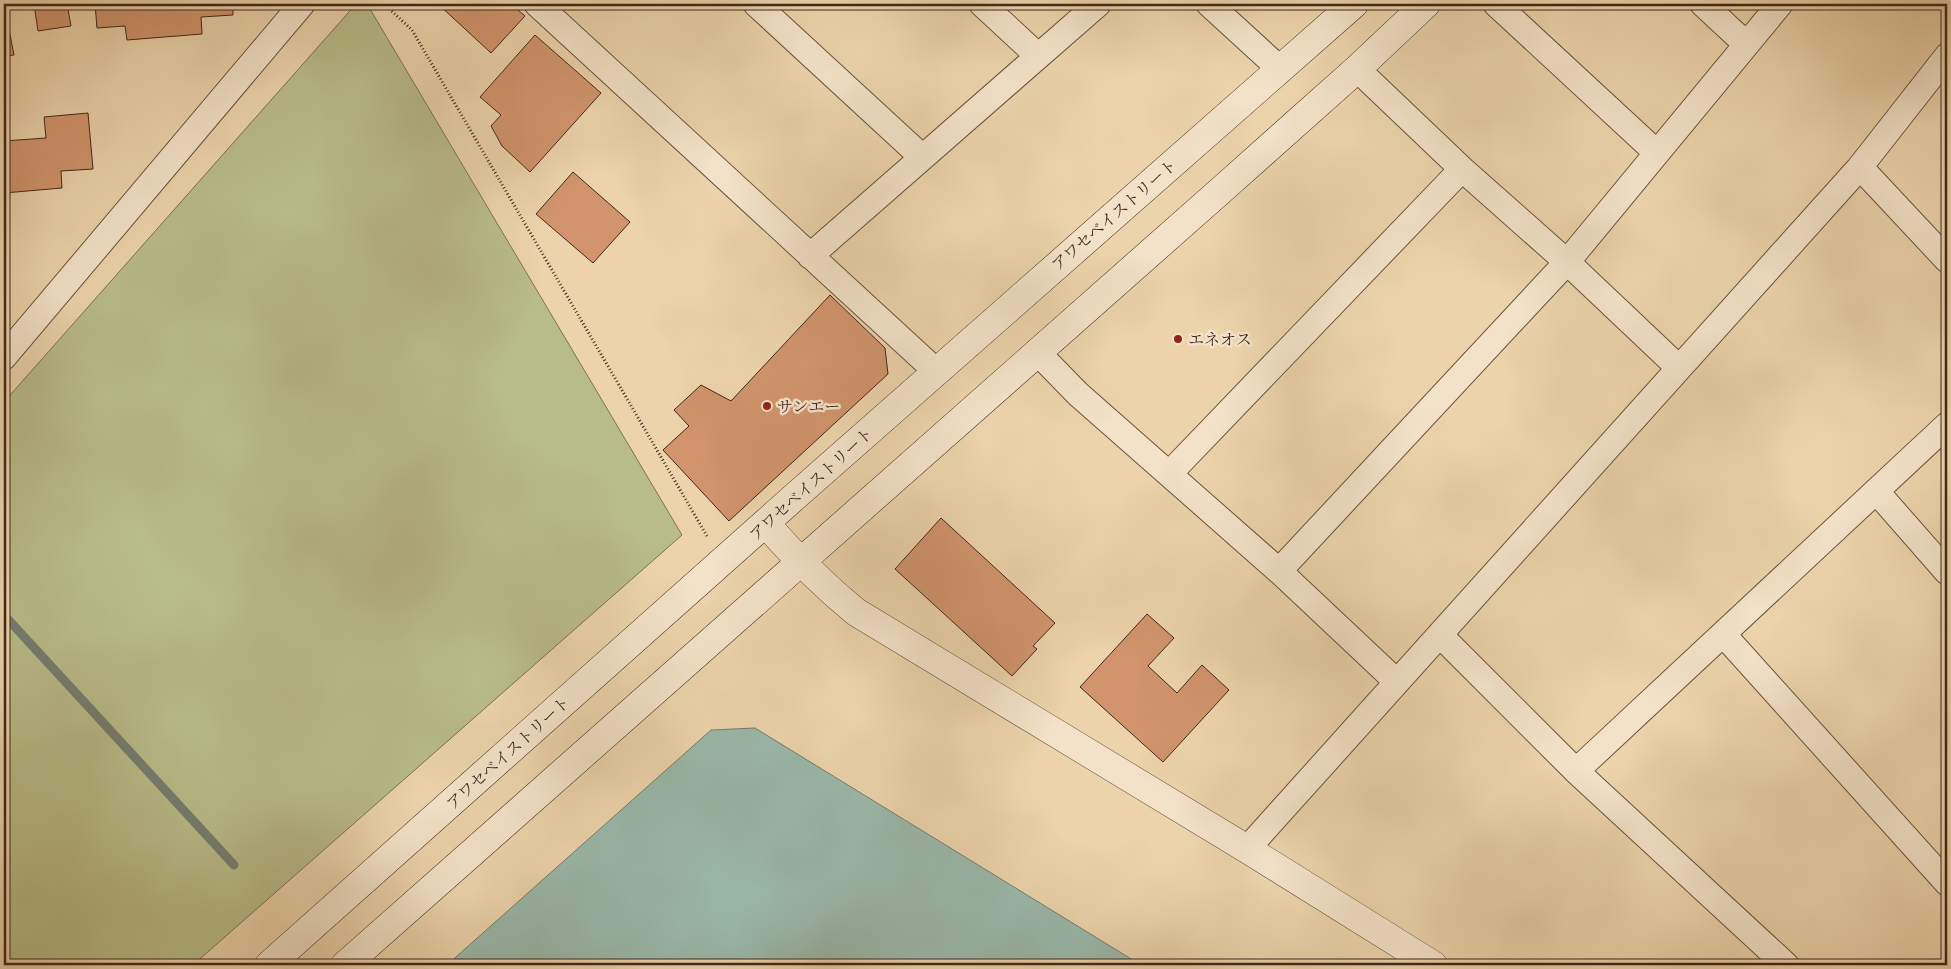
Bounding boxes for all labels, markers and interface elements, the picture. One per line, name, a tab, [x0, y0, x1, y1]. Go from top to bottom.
street label: アワセベイストリート	[1048, 155, 1180, 275]
place label: エネオス	[1188, 330, 1252, 349]
marker: エネオス	[1172, 333, 1184, 345]
place label: サンエー	[777, 397, 840, 416]
marker: サンエー	[761, 400, 773, 412]
street label: アワセベイストリート	[745, 424, 877, 544]
street label: アワセベイストリート	[442, 693, 574, 813]

